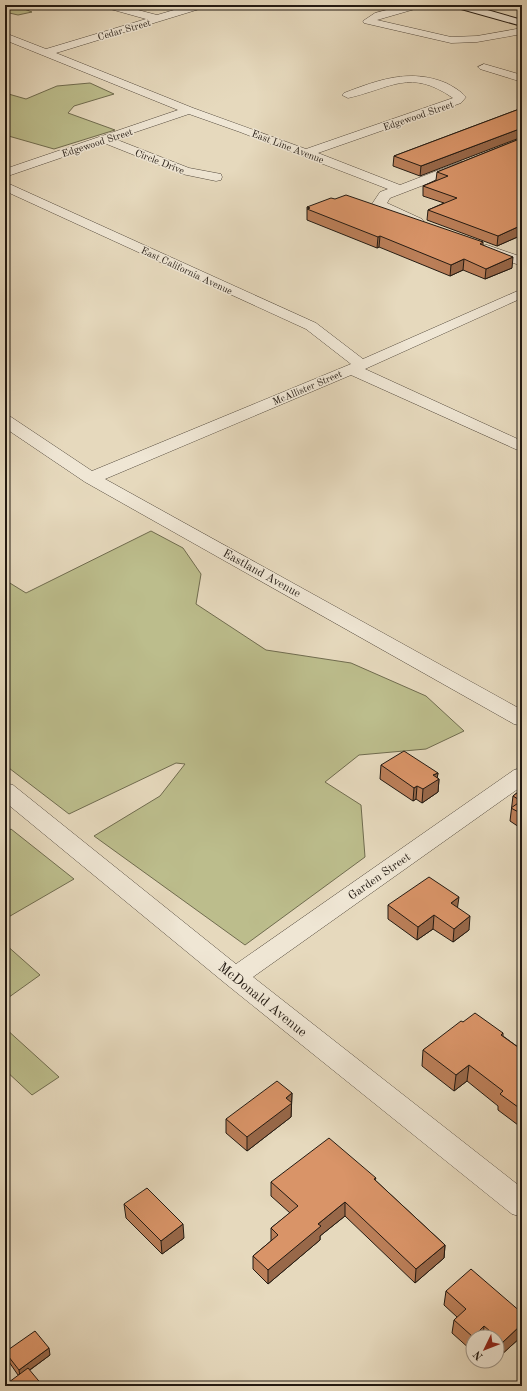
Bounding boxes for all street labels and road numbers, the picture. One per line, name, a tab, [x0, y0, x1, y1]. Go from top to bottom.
street label: Cedar Street	[97, 17, 152, 42]
street label: Edgewood Street	[382, 99, 455, 133]
street label: Edgewood Street	[61, 127, 134, 159]
street label: East Line Avenue	[250, 129, 325, 165]
street label: Circle Drive	[134, 148, 186, 176]
street label: East California Avenue	[139, 245, 234, 297]
street label: McAllister Street	[271, 369, 344, 407]
street label: Eastland Avenue	[221, 548, 303, 600]
street label: Garden Street	[346, 851, 413, 903]
street label: McDonald Avenue	[215, 960, 309, 1040]

